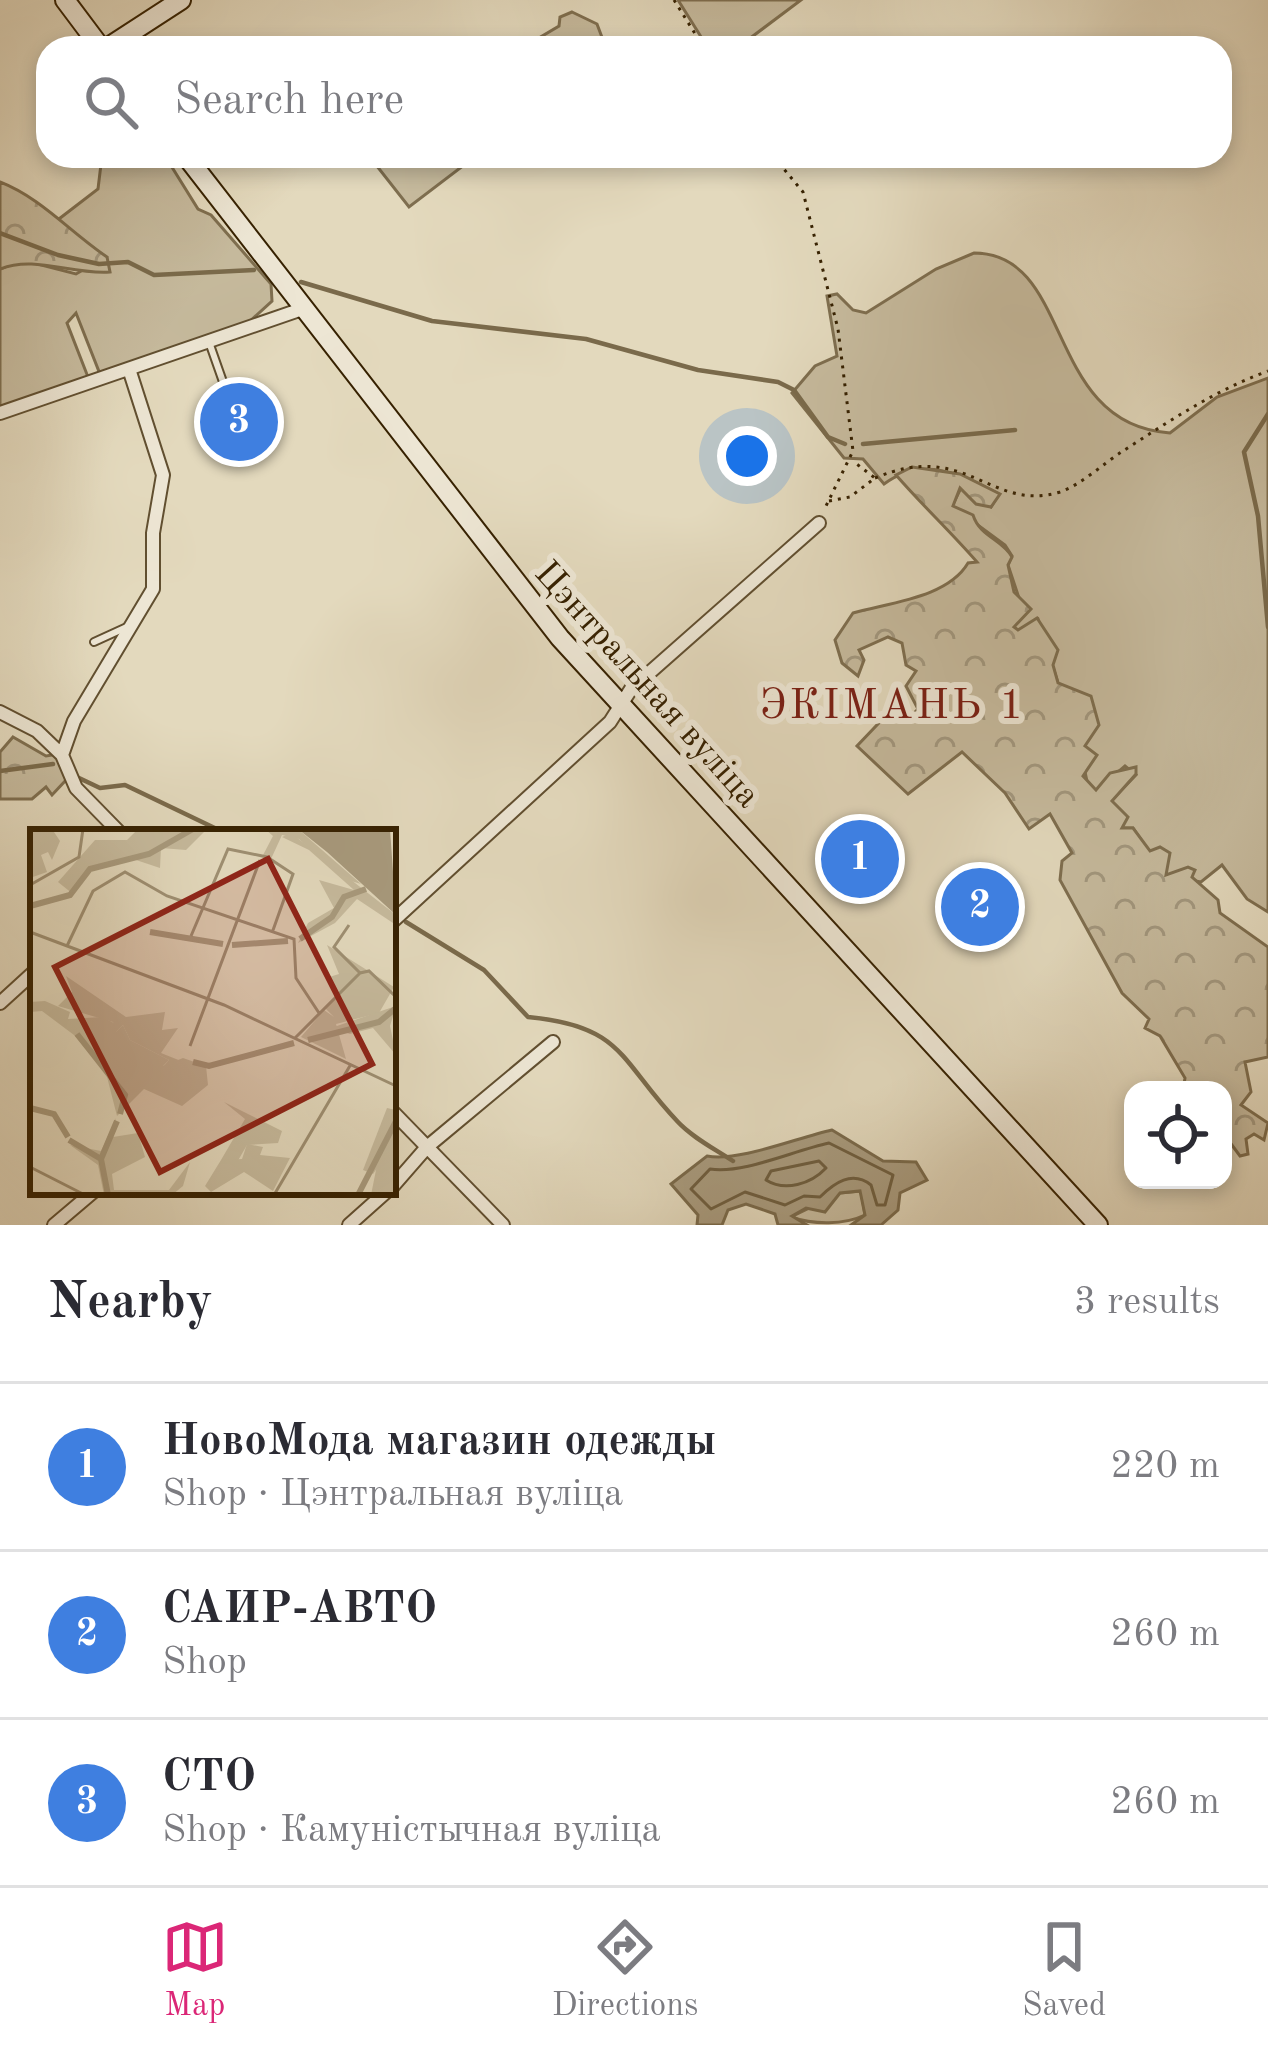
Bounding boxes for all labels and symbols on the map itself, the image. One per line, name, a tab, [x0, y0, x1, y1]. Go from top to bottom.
pin: 3	[200, 377, 278, 467]
your location	[717, 426, 777, 486]
street label: Цэнтральная вуліца	[527, 556, 766, 816]
district label: ЭКІМАНЬ 1	[759, 686, 1027, 728]
pin: 1	[821, 814, 899, 904]
inset map	[30, 829, 396, 1195]
pin: 2	[941, 862, 1019, 952]

